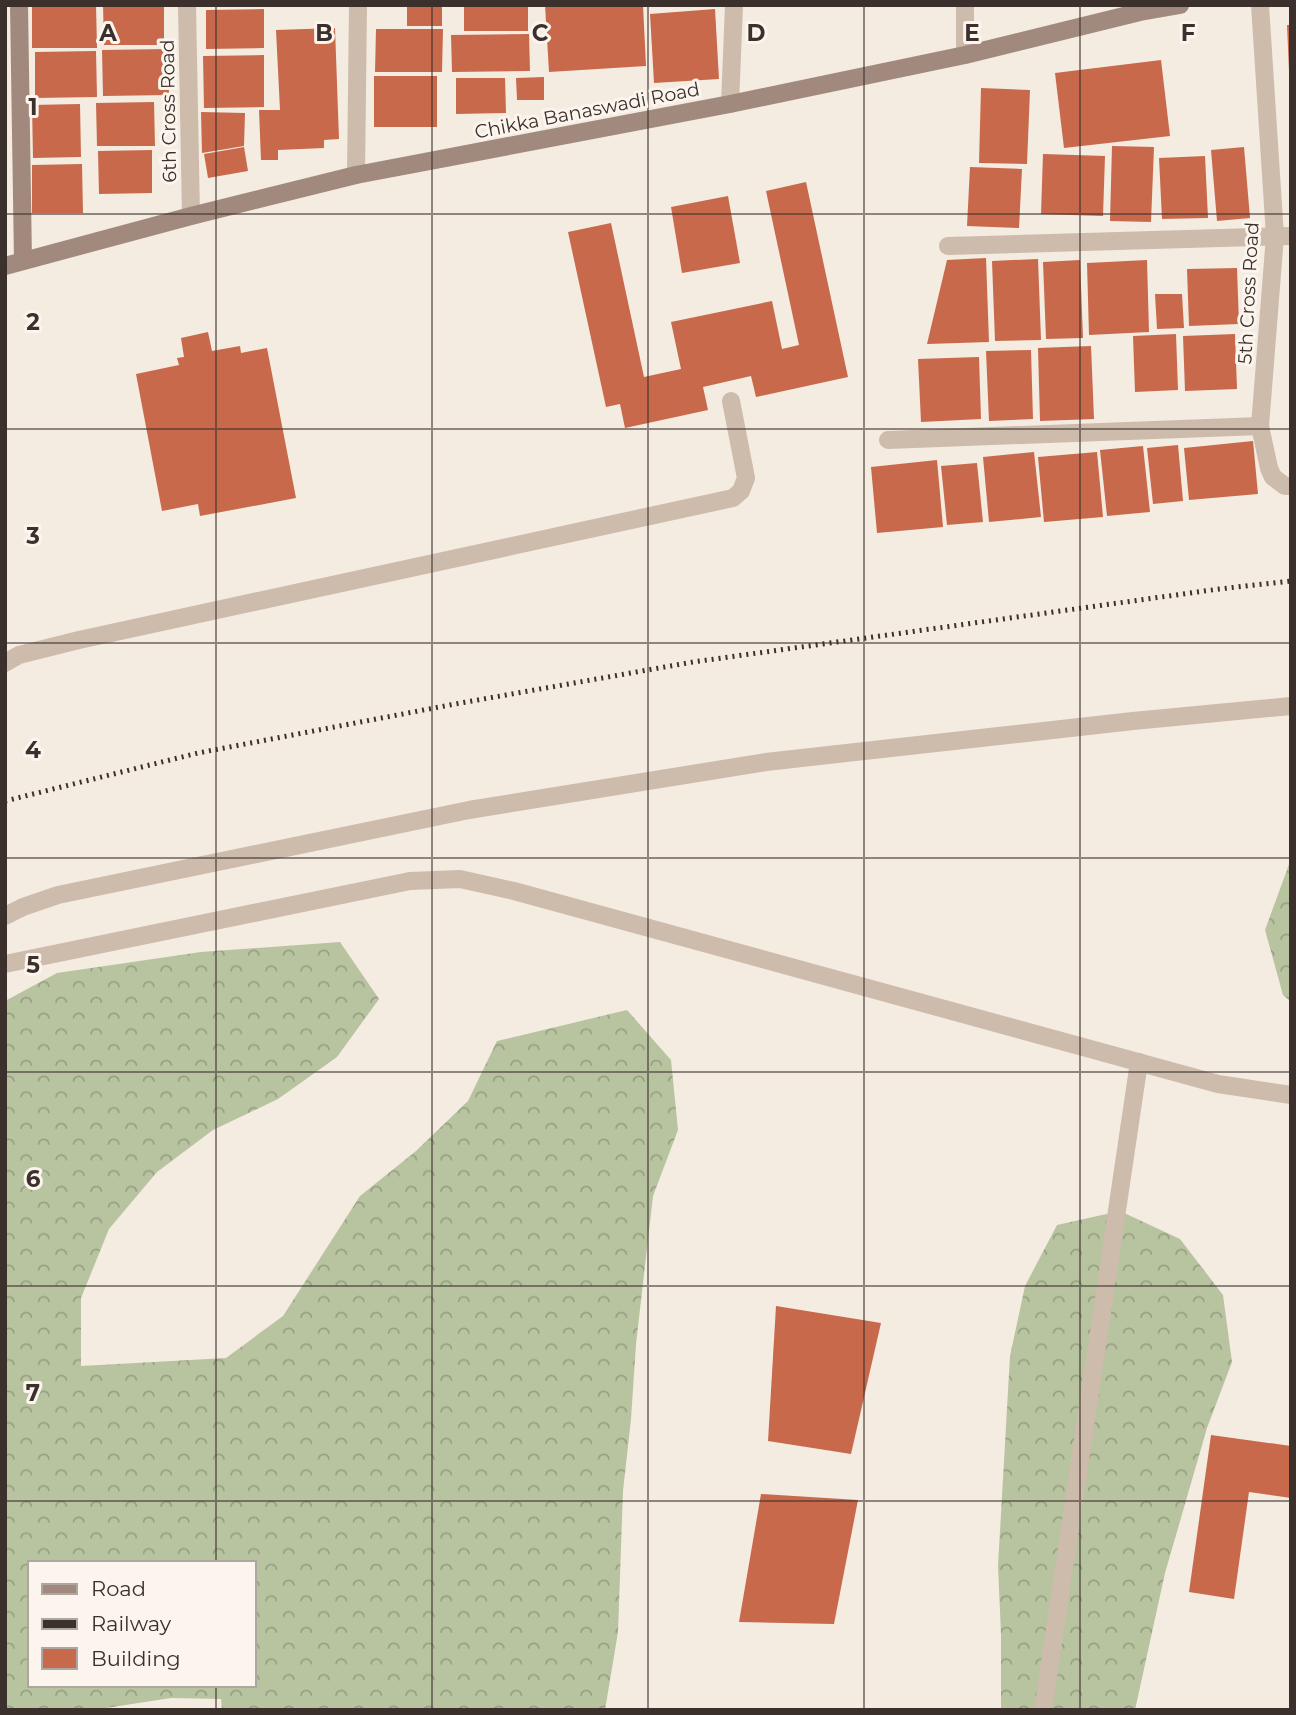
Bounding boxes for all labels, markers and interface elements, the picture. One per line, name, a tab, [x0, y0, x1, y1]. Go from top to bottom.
text: A	[98, 19, 117, 47]
text: B	[315, 19, 333, 47]
text: C	[532, 19, 549, 47]
text: D	[747, 19, 766, 47]
text: E	[964, 19, 980, 47]
text: F	[1181, 19, 1196, 47]
street label: 6th Cross Road	[156, 39, 181, 183]
street label: Chikka Banaswadi Road	[472, 77, 702, 144]
text: 1	[28, 93, 38, 121]
street label: 5th Cross Road	[1233, 221, 1264, 365]
text: 2	[26, 308, 40, 336]
text: 3	[25, 522, 40, 550]
text: 4	[25, 736, 41, 764]
text: 5	[26, 951, 40, 979]
text: 6	[26, 1165, 41, 1193]
text: 7	[26, 1379, 40, 1407]
legend	[28, 1561, 256, 1687]
text: Road	[91, 1576, 146, 1601]
text: Railway	[91, 1611, 172, 1636]
text: Building	[91, 1646, 181, 1671]

